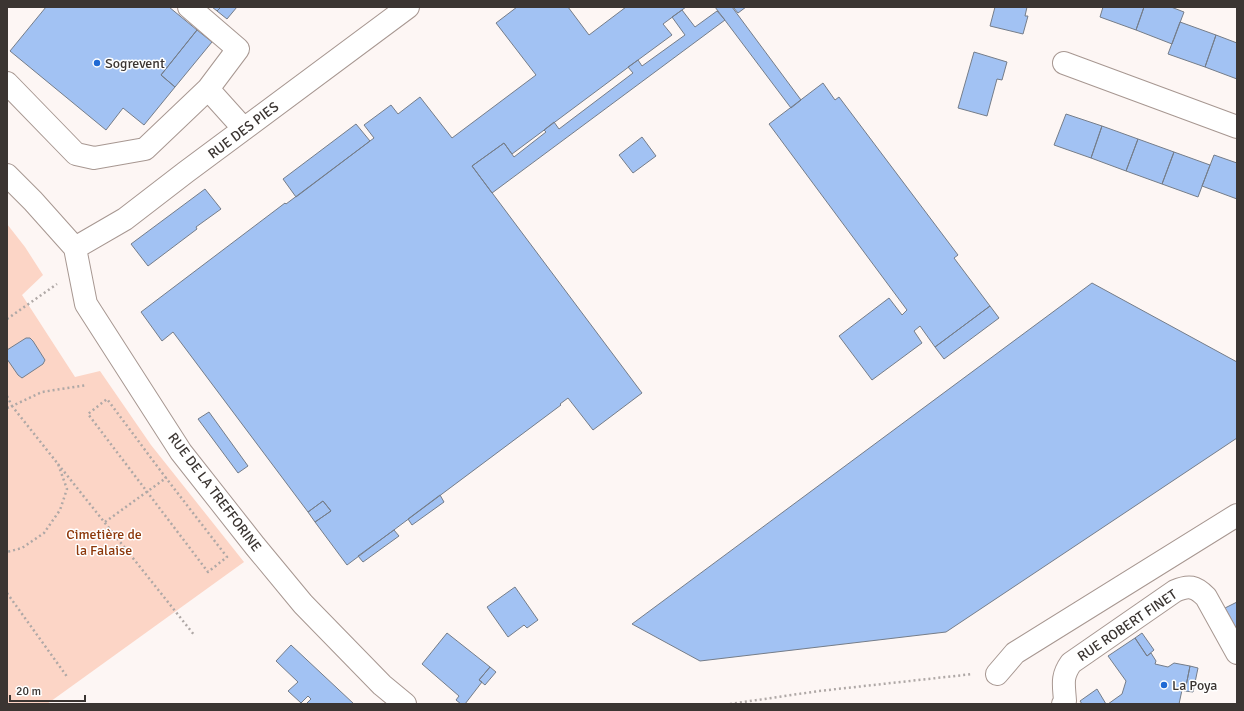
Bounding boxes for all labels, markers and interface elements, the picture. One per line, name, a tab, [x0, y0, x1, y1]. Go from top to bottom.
place label: Sogrevent	[105, 55, 165, 72]
marker: Sogrevent	[92, 58, 102, 68]
street label: RUE DES PIES	[205, 98, 282, 163]
street label: RUE DE LA TREFFORINE	[164, 430, 265, 555]
park label: Cimetière de la Falaise	[66, 526, 142, 559]
street label: RUE ROBERT FINET	[1074, 586, 1180, 665]
scale bar	[10, 677, 85, 703]
place label: La Poya	[1172, 677, 1217, 694]
marker: La Poya	[1159, 680, 1169, 690]
text: 20 m	[16, 684, 41, 699]

